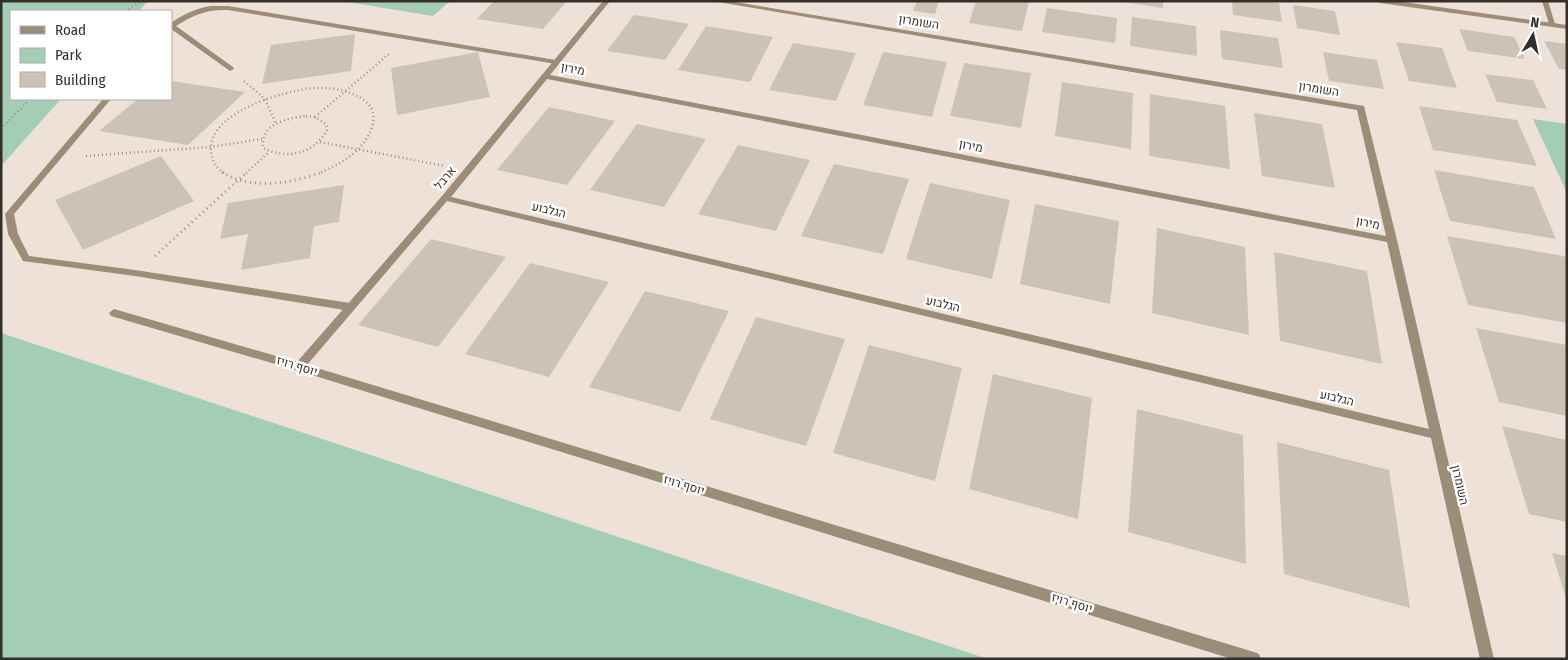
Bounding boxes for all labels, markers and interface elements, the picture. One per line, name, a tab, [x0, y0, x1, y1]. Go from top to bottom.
legend	[10, 10, 172, 100]
north arrow	[1508, 10, 1558, 60]
street label: השומרון	[898, 12, 940, 32]
text: N	[1529, 14, 1540, 32]
text: Road	[55, 21, 86, 39]
text: Park	[55, 46, 82, 64]
street label: מירון	[560, 60, 586, 78]
text: Building	[55, 71, 106, 89]
street label: השומרון	[1298, 79, 1340, 99]
street label: מירון	[958, 137, 984, 155]
street label: ארבל	[431, 163, 459, 192]
street label: הגלבוע	[531, 199, 567, 221]
street label: מירון	[1355, 214, 1381, 232]
street label: הגלבוע	[925, 293, 961, 315]
street label: יוסף רויז	[275, 353, 319, 379]
street label: הגלבוע	[1319, 387, 1355, 409]
street label: השומרון	[1449, 464, 1471, 506]
street label: יוסף רויז	[662, 472, 706, 498]
street label: יוסף רויז	[1050, 590, 1094, 616]

